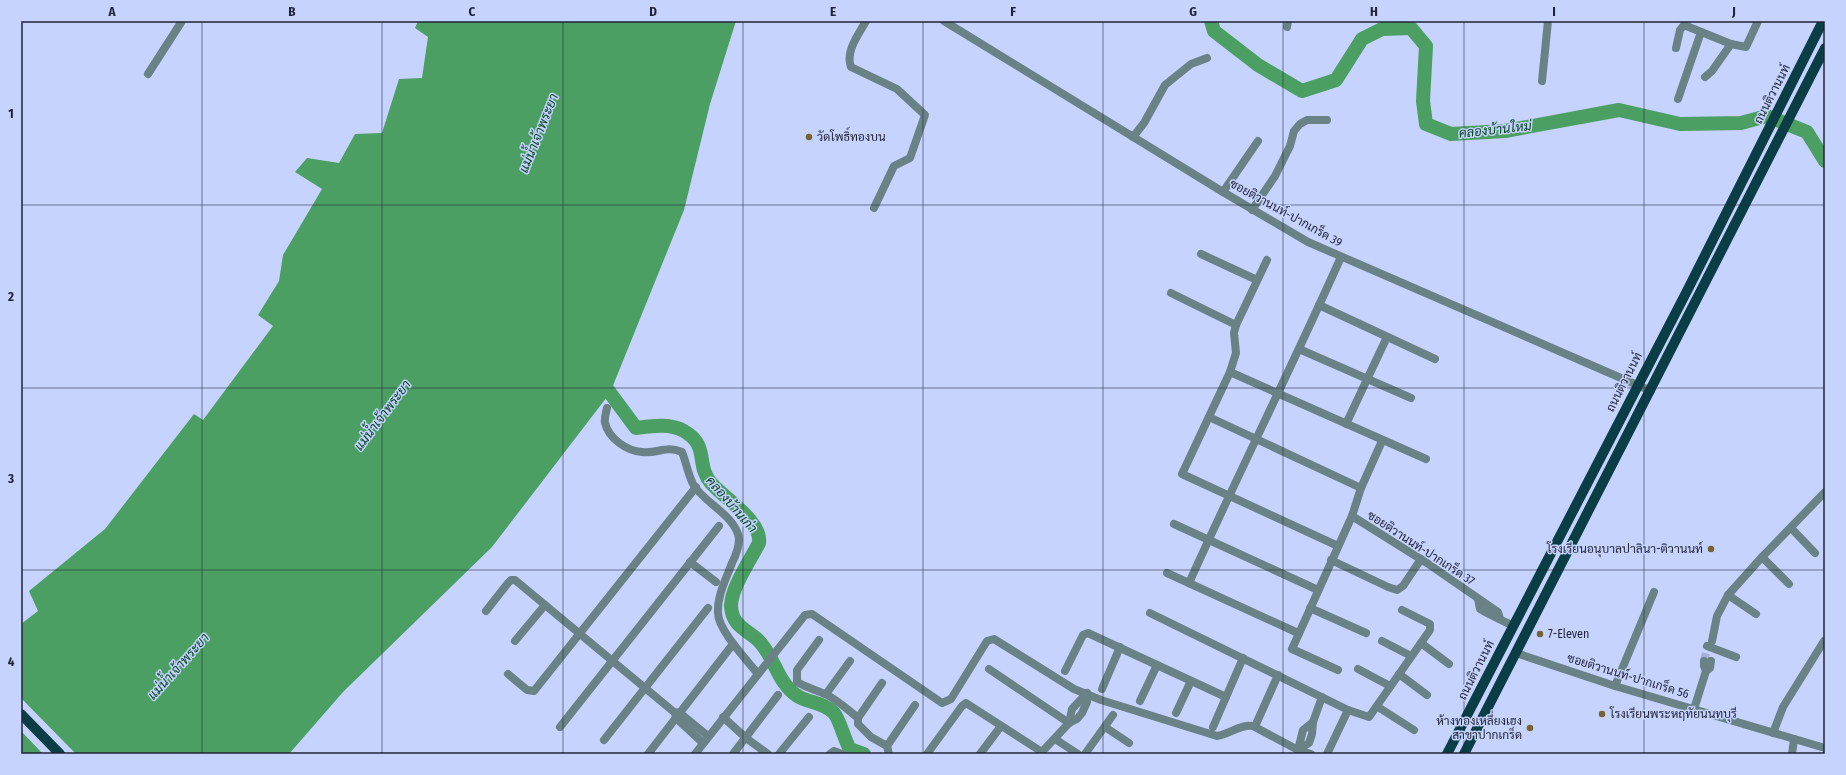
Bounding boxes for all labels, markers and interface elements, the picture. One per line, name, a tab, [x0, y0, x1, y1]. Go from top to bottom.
text: A	[107, 4, 116, 19]
text: B	[288, 4, 296, 19]
text: C	[469, 4, 476, 19]
text: D	[649, 4, 657, 19]
text: E	[830, 4, 836, 19]
text: F	[1010, 4, 1016, 19]
text: G	[1189, 4, 1197, 19]
text: H	[1370, 4, 1378, 19]
text: I	[1552, 4, 1556, 19]
text: J	[1731, 4, 1736, 19]
street label: ถนนติวานนท์	[1750, 62, 1793, 126]
water label: แม่น้ำเจ้าพระยา	[511, 90, 561, 175]
text: 1	[8, 106, 14, 121]
water label: คลองบ้านใหม่	[1458, 117, 1533, 141]
place label: วัดโพธิ์ทองบน	[817, 126, 886, 144]
marker: วัดโพธิ์ทองบน	[804, 132, 814, 142]
street label: ซอยติวานนท์-ปากเกร็ด 39	[1227, 175, 1346, 250]
text: 2	[7, 289, 14, 304]
street label: ถนนติวานนท์	[1602, 350, 1645, 414]
water label: แม่น้ำเจ้าพระยา	[347, 374, 414, 453]
text: 3	[7, 471, 14, 486]
water label: คลองบ้านเก่า	[703, 472, 761, 536]
street label: ซอยติวานนท์-ปากเกร็ด 37	[1365, 506, 1479, 588]
place label: โรงเรียนอนุบาลปาลินา-ติวานนท์	[1546, 541, 1703, 558]
marker: โรงเรียนอนุบาลปาลินา-ติวานนท์	[1706, 544, 1716, 554]
water label: แม่น้ำเจ้าพระยา	[141, 627, 212, 703]
place label: 7-Eleven	[1548, 627, 1589, 641]
marker: 7-Eleven	[1535, 629, 1545, 639]
street label: ถนนติวานนท์	[1454, 638, 1497, 702]
street label: ซอยติวานนท์-ปากเกร็ด 56	[1565, 649, 1691, 701]
text: 4	[8, 654, 15, 669]
place label: โรงเรียนพระหฤทัยนนทบุรี	[1609, 706, 1737, 723]
marker: โรงเรียนพระหฤทัยนนทบุรี	[1597, 709, 1607, 719]
place label: ห้างทองเหลี่ยงเฮง สาขาปากเกร็ด	[1436, 710, 1522, 742]
marker: ห้างทองเหลี่ยงเฮง สาขาปากเกร็ด	[1525, 723, 1535, 733]

